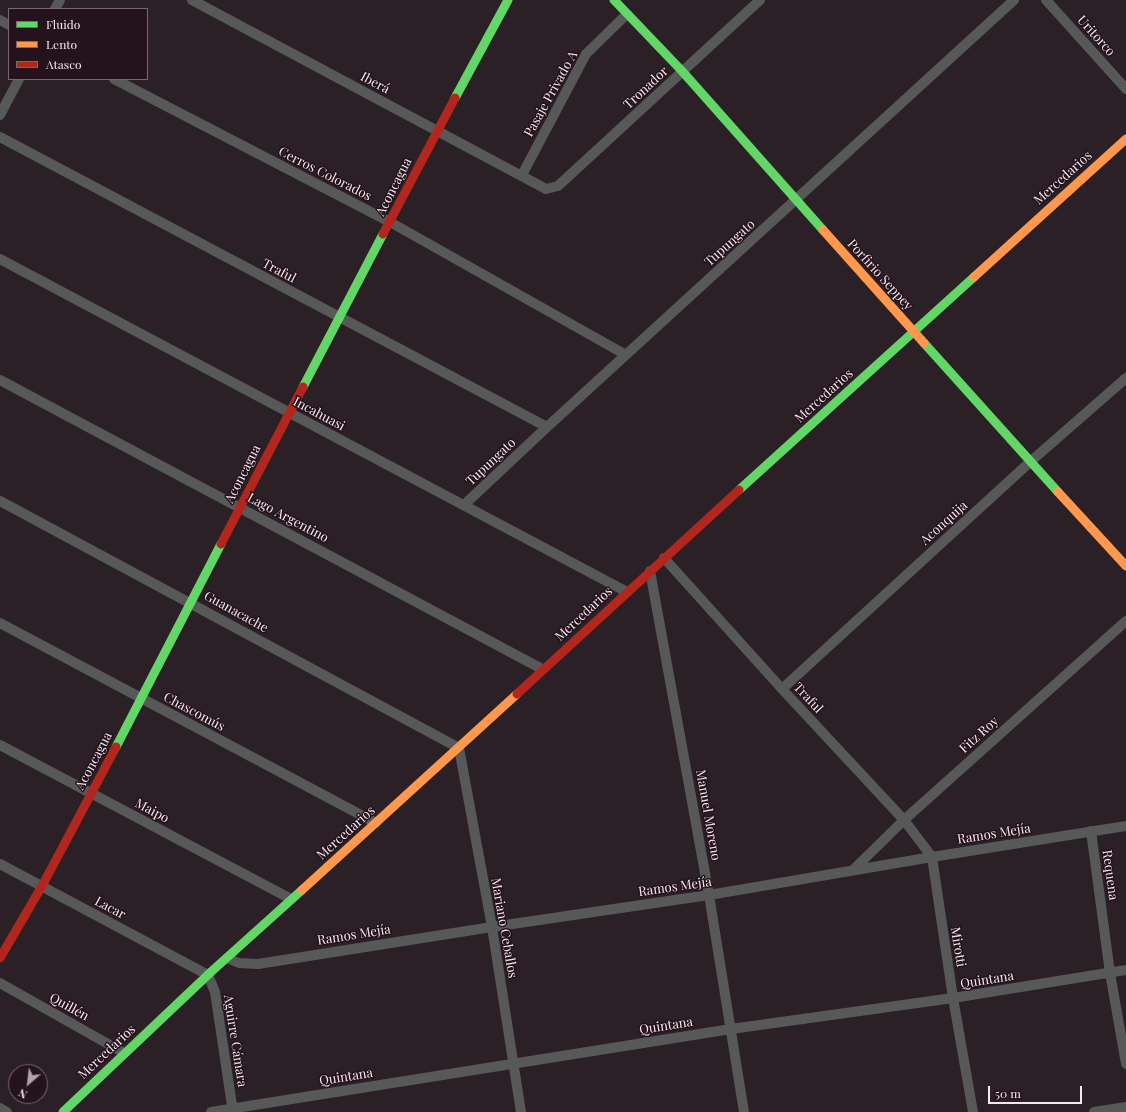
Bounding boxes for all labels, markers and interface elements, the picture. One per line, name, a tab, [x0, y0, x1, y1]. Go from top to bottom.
legend	[8, 8, 148, 80]
street label: Uritorco	[1074, 13, 1118, 59]
text: Fluido	[46, 16, 80, 32]
text: Lento	[46, 36, 77, 52]
street label: Pasaje Privado A	[521, 48, 581, 140]
text: Atasco	[46, 56, 82, 72]
street label: Tronador	[620, 63, 672, 113]
street label: Iberá	[358, 69, 392, 97]
street label: Cerros Colorados	[276, 144, 374, 204]
street label: Mercedarios	[1031, 148, 1095, 208]
street label: Aconcagua	[373, 155, 415, 219]
street label: Tupungato	[702, 216, 758, 270]
street label: Porfirio Seppey	[844, 236, 916, 314]
street label: Traful	[259, 256, 299, 286]
street label: Mercedarios	[792, 366, 856, 426]
street label: Incahuasi	[291, 394, 347, 434]
street label: Tupungato	[463, 435, 519, 489]
street label: Aconcagua	[222, 442, 264, 506]
street label: Lago Argentino	[245, 490, 331, 546]
street label: Aconquija	[917, 498, 971, 548]
street label: Mercedarios	[552, 584, 616, 644]
street label: Guanacache	[201, 588, 271, 636]
street label: Traful	[790, 680, 826, 716]
street label: Chascomús	[161, 689, 227, 735]
street label: Fitz Roy	[956, 713, 1002, 757]
street label: Aconcagua	[72, 729, 116, 793]
street label: Manuel Moreno	[692, 768, 724, 862]
street label: Maipo	[132, 796, 172, 826]
street label: Mercedarios	[314, 803, 378, 863]
street label: Ramos Mejía	[956, 821, 1032, 847]
street label: Requena	[1099, 849, 1121, 901]
street label: Ramos Mejía	[637, 874, 713, 900]
street label: Mariano Ceballos	[488, 877, 520, 979]
street label: Lacar	[92, 893, 128, 923]
street label: Ramos Mejía	[316, 922, 392, 948]
street label: Mirotti	[947, 926, 969, 968]
street label: Quintana	[959, 968, 1015, 992]
street label: Quillén	[47, 990, 91, 1024]
street label: Aguirre Cámara	[220, 994, 250, 1088]
street label: Quintana	[638, 1014, 694, 1038]
street label: Mercedarios	[75, 1022, 139, 1082]
north arrow	[8, 1064, 48, 1104]
street label: Quintana	[318, 1065, 374, 1089]
scale bar	[990, 1078, 1084, 1104]
text: 50 m	[995, 1085, 1021, 1101]
text: N	[16, 1086, 30, 1103]

